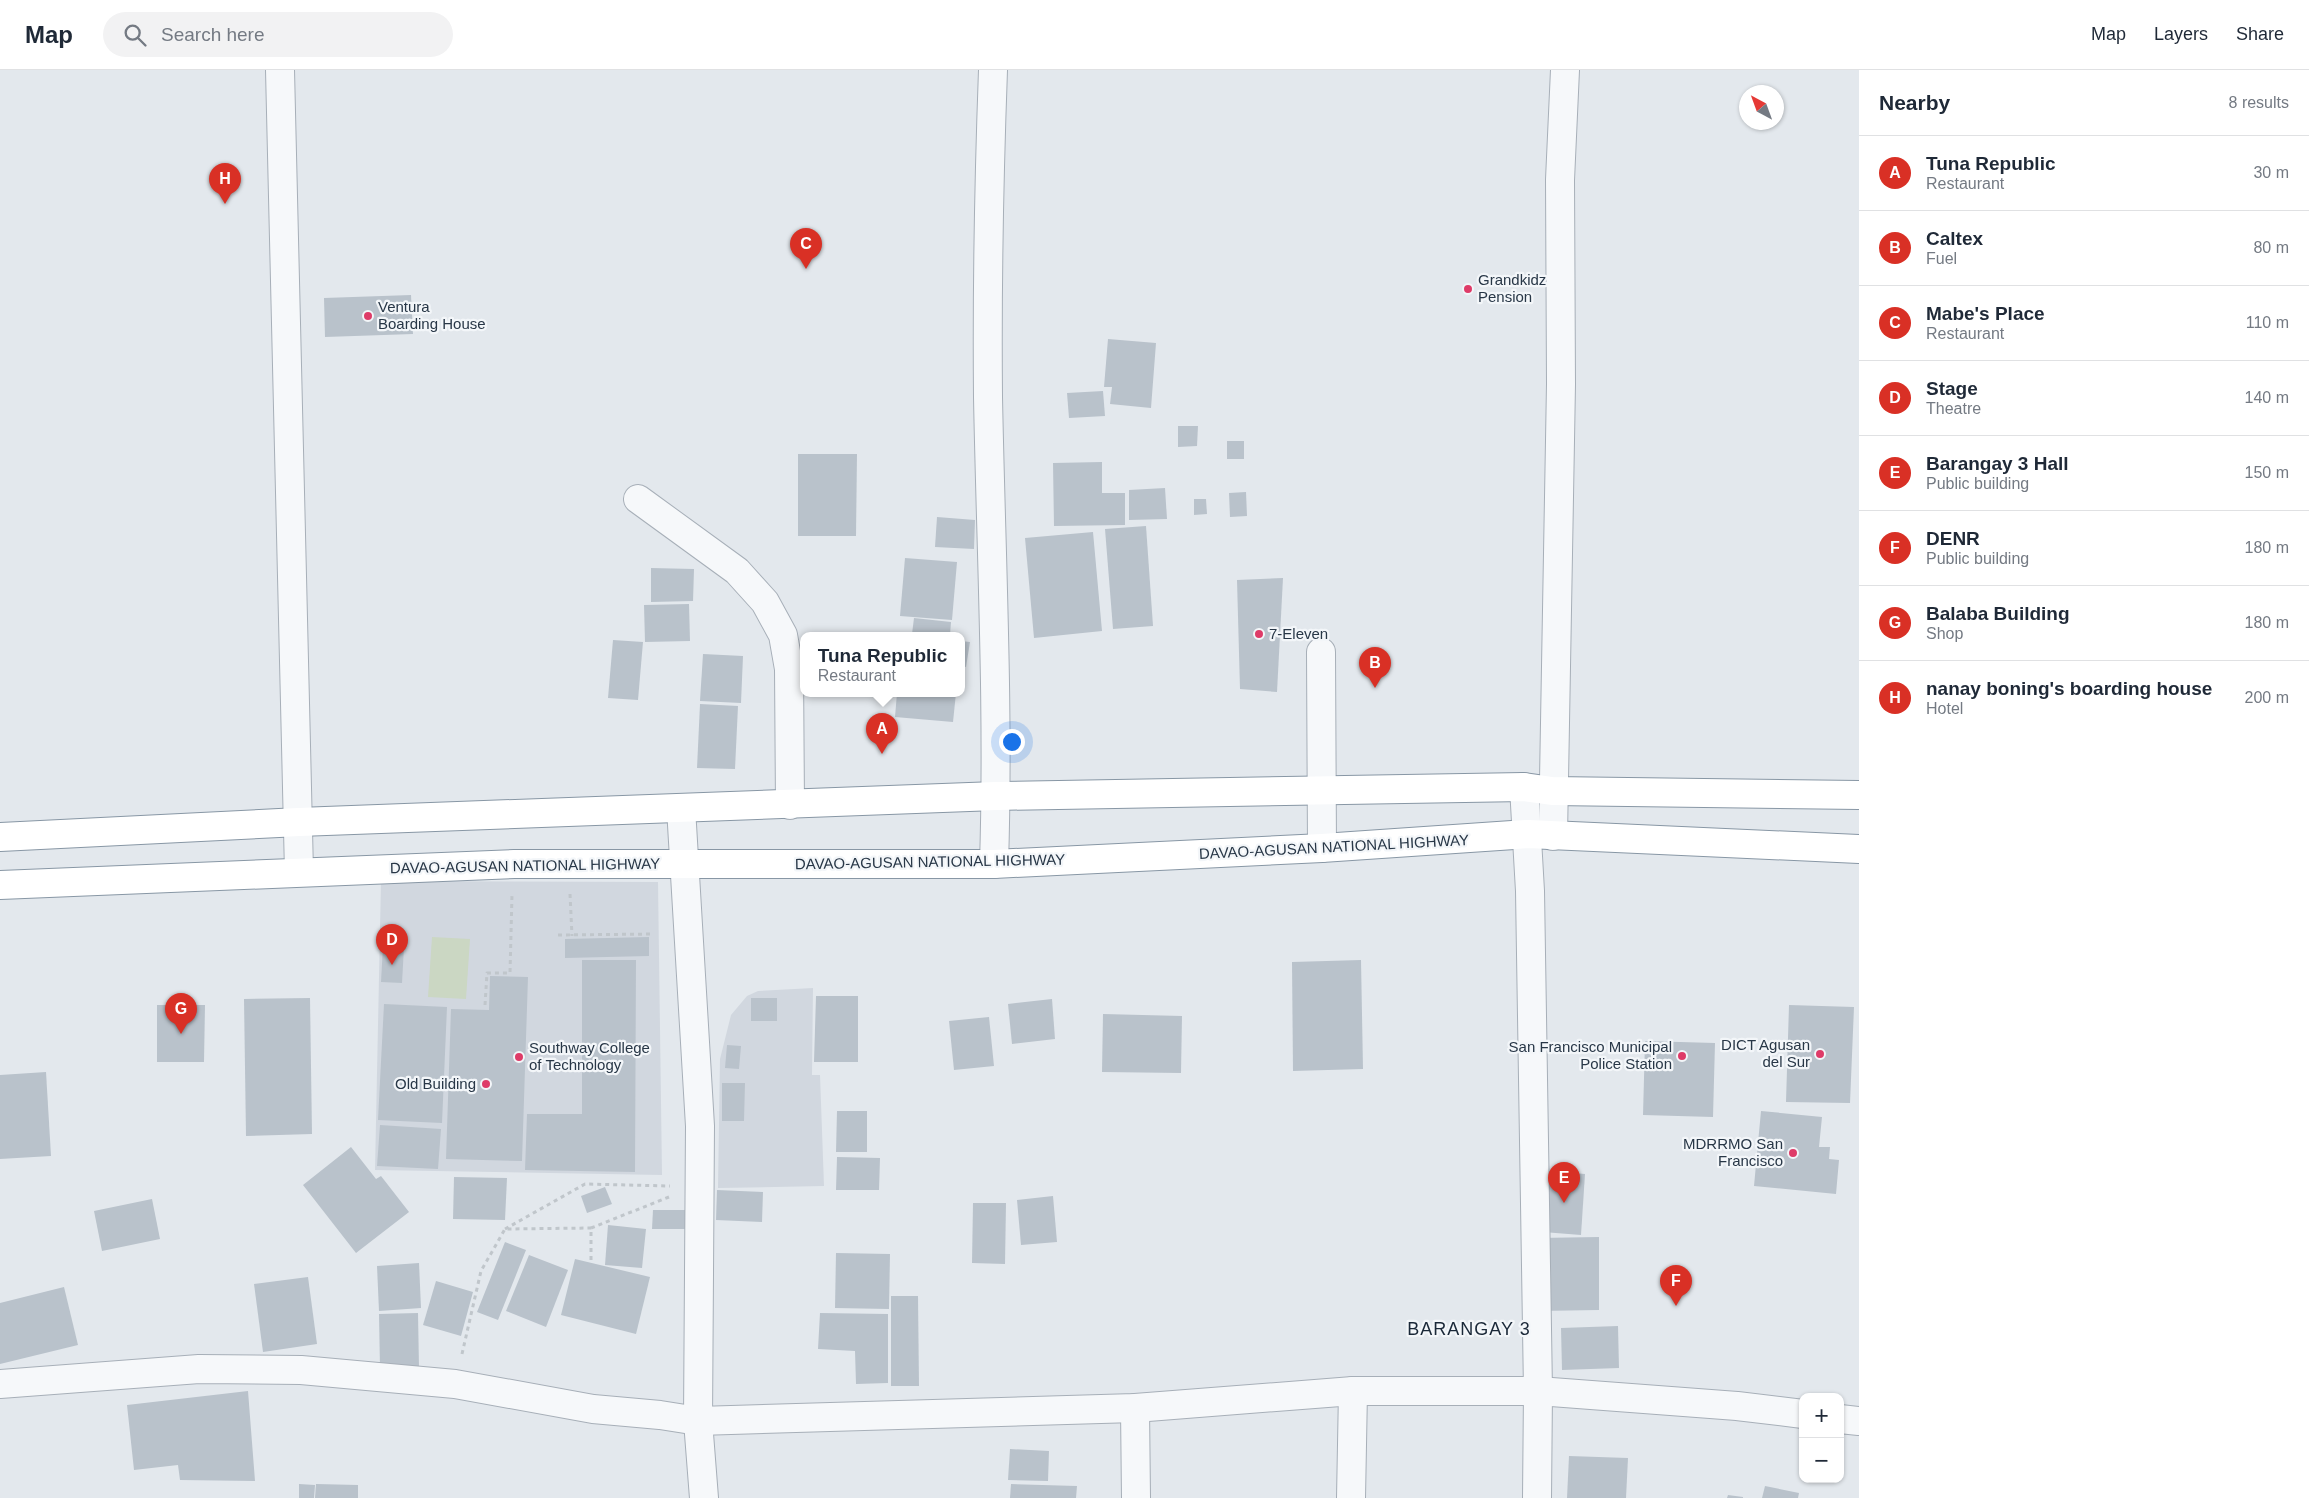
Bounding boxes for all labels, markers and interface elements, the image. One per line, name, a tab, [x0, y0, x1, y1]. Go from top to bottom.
search box	[103, 12, 453, 57]
text: Map	[25, 21, 73, 48]
icon: search	[121, 21, 149, 49]
text: Search here	[161, 24, 265, 45]
text: Map	[2091, 24, 2126, 44]
text: Layers	[2154, 24, 2208, 44]
text: Share	[2236, 24, 2284, 44]
north arrow	[1739, 85, 1784, 130]
text: Nearby	[1879, 91, 1950, 114]
text: 8 results	[2229, 94, 2289, 111]
text: Tuna Republic	[1926, 153, 2055, 174]
pin: H	[209, 163, 241, 204]
text: A	[1889, 164, 1901, 181]
text: 30 m	[2253, 164, 2289, 181]
text: Restaurant	[1926, 175, 2004, 192]
pin: C	[790, 228, 822, 269]
text: Caltex	[1926, 228, 1983, 249]
text: B	[1889, 239, 1901, 256]
text: 80 m	[2253, 239, 2289, 256]
text: Fuel	[1926, 250, 1957, 267]
place label: Grandkidz Pension	[1478, 271, 1546, 305]
marker: Grandkidz Pension	[1462, 283, 1474, 295]
place label: Ventura Boarding House	[378, 298, 486, 332]
text: Mabe's Place	[1926, 303, 2045, 324]
marker: Ventura Boarding House	[362, 310, 374, 322]
text: C	[1889, 314, 1901, 331]
text: 110 m	[2246, 314, 2289, 331]
text: Restaurant	[1926, 325, 2004, 342]
text: Stage	[1926, 378, 1978, 399]
text: D	[1889, 389, 1901, 406]
text: 140 m	[2245, 389, 2289, 406]
text: Theatre	[1926, 400, 1981, 417]
text: Barangay 3 Hall	[1926, 453, 2069, 474]
text: E	[1890, 464, 1900, 481]
text: 150 m	[2245, 464, 2289, 481]
text: Public building	[1926, 475, 2029, 492]
text: DENR	[1926, 528, 1980, 549]
text: F	[1890, 539, 1900, 556]
text: 180 m	[2245, 539, 2289, 556]
text: Public building	[1926, 550, 2029, 567]
text: Balaba Building	[1926, 603, 2070, 624]
text: G	[1889, 614, 1901, 631]
text: 180 m	[2245, 614, 2289, 631]
place label: 7-Eleven	[1269, 625, 1328, 642]
text: Shop	[1926, 625, 1963, 642]
marker: 7-Eleven	[1253, 628, 1265, 640]
popup	[800, 632, 965, 697]
text: Tuna Republic	[818, 645, 947, 666]
pin: B	[1359, 647, 1391, 688]
text: Restaurant	[818, 667, 896, 684]
text: nanay boning's boarding house	[1926, 678, 2212, 699]
text: H	[1889, 689, 1901, 706]
text: 200 m	[2245, 689, 2289, 706]
text: Hotel	[1926, 700, 1963, 717]
pin: A	[866, 713, 898, 754]
your location	[999, 729, 1025, 755]
street label: DAVAO-AGUSAN NATIONAL HIGHWAY	[1199, 831, 1469, 862]
street label: DAVAO-AGUSAN NATIONAL HIGHWAY	[795, 851, 1065, 872]
street label: DAVAO-AGUSAN NATIONAL HIGHWAY	[390, 855, 660, 876]
pin: D	[376, 924, 408, 965]
pin: G	[165, 993, 197, 1034]
place label: DICT Agusan del Sur	[1721, 1036, 1810, 1070]
place label: San Francisco Municipal Police Station	[1509, 1038, 1672, 1072]
place label: Southway College of Technology	[529, 1039, 650, 1073]
marker: DICT Agusan del Sur	[1814, 1048, 1826, 1060]
marker: San Francisco Municipal Police Station	[1676, 1050, 1688, 1062]
marker: Southway College of Technology	[513, 1051, 525, 1063]
place label: Old Building	[395, 1075, 476, 1092]
marker: Old Building	[480, 1078, 492, 1090]
place label: MDRRMO San Francisco	[1683, 1135, 1783, 1169]
marker: MDRRMO San Francisco	[1787, 1147, 1799, 1159]
pin: E	[1548, 1162, 1580, 1203]
pin: F	[1660, 1265, 1692, 1306]
district label: BARANGAY 3	[1407, 1319, 1531, 1339]
map controls	[1799, 1393, 1844, 1483]
button: +	[1799, 1393, 1844, 1438]
button: −	[1799, 1438, 1844, 1483]

